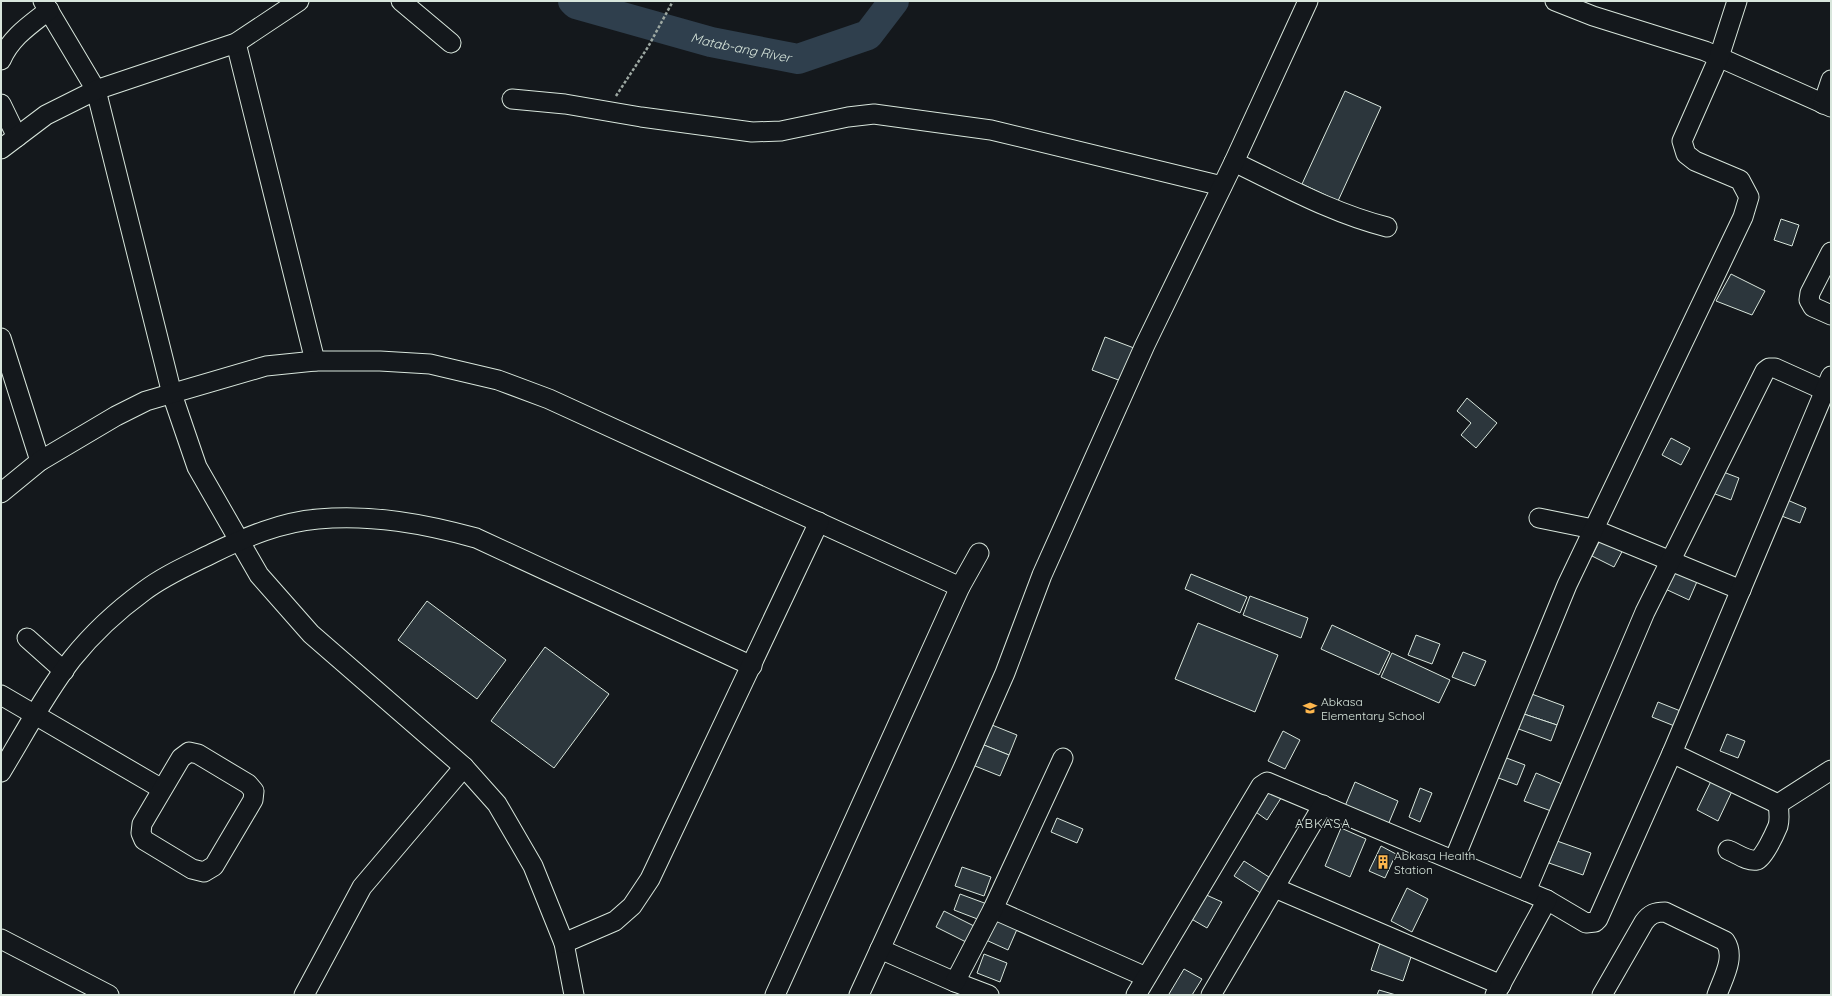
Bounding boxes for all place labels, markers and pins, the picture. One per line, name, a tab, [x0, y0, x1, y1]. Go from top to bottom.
place label: Abkasa Elementary School	[1321, 694, 1425, 723]
school or university icon: Abkasa Elementary School	[1302, 700, 1318, 716]
place label: Abkasa Health Station	[1394, 848, 1475, 877]
building icon: Abkasa Health Station	[1375, 854, 1391, 870]

